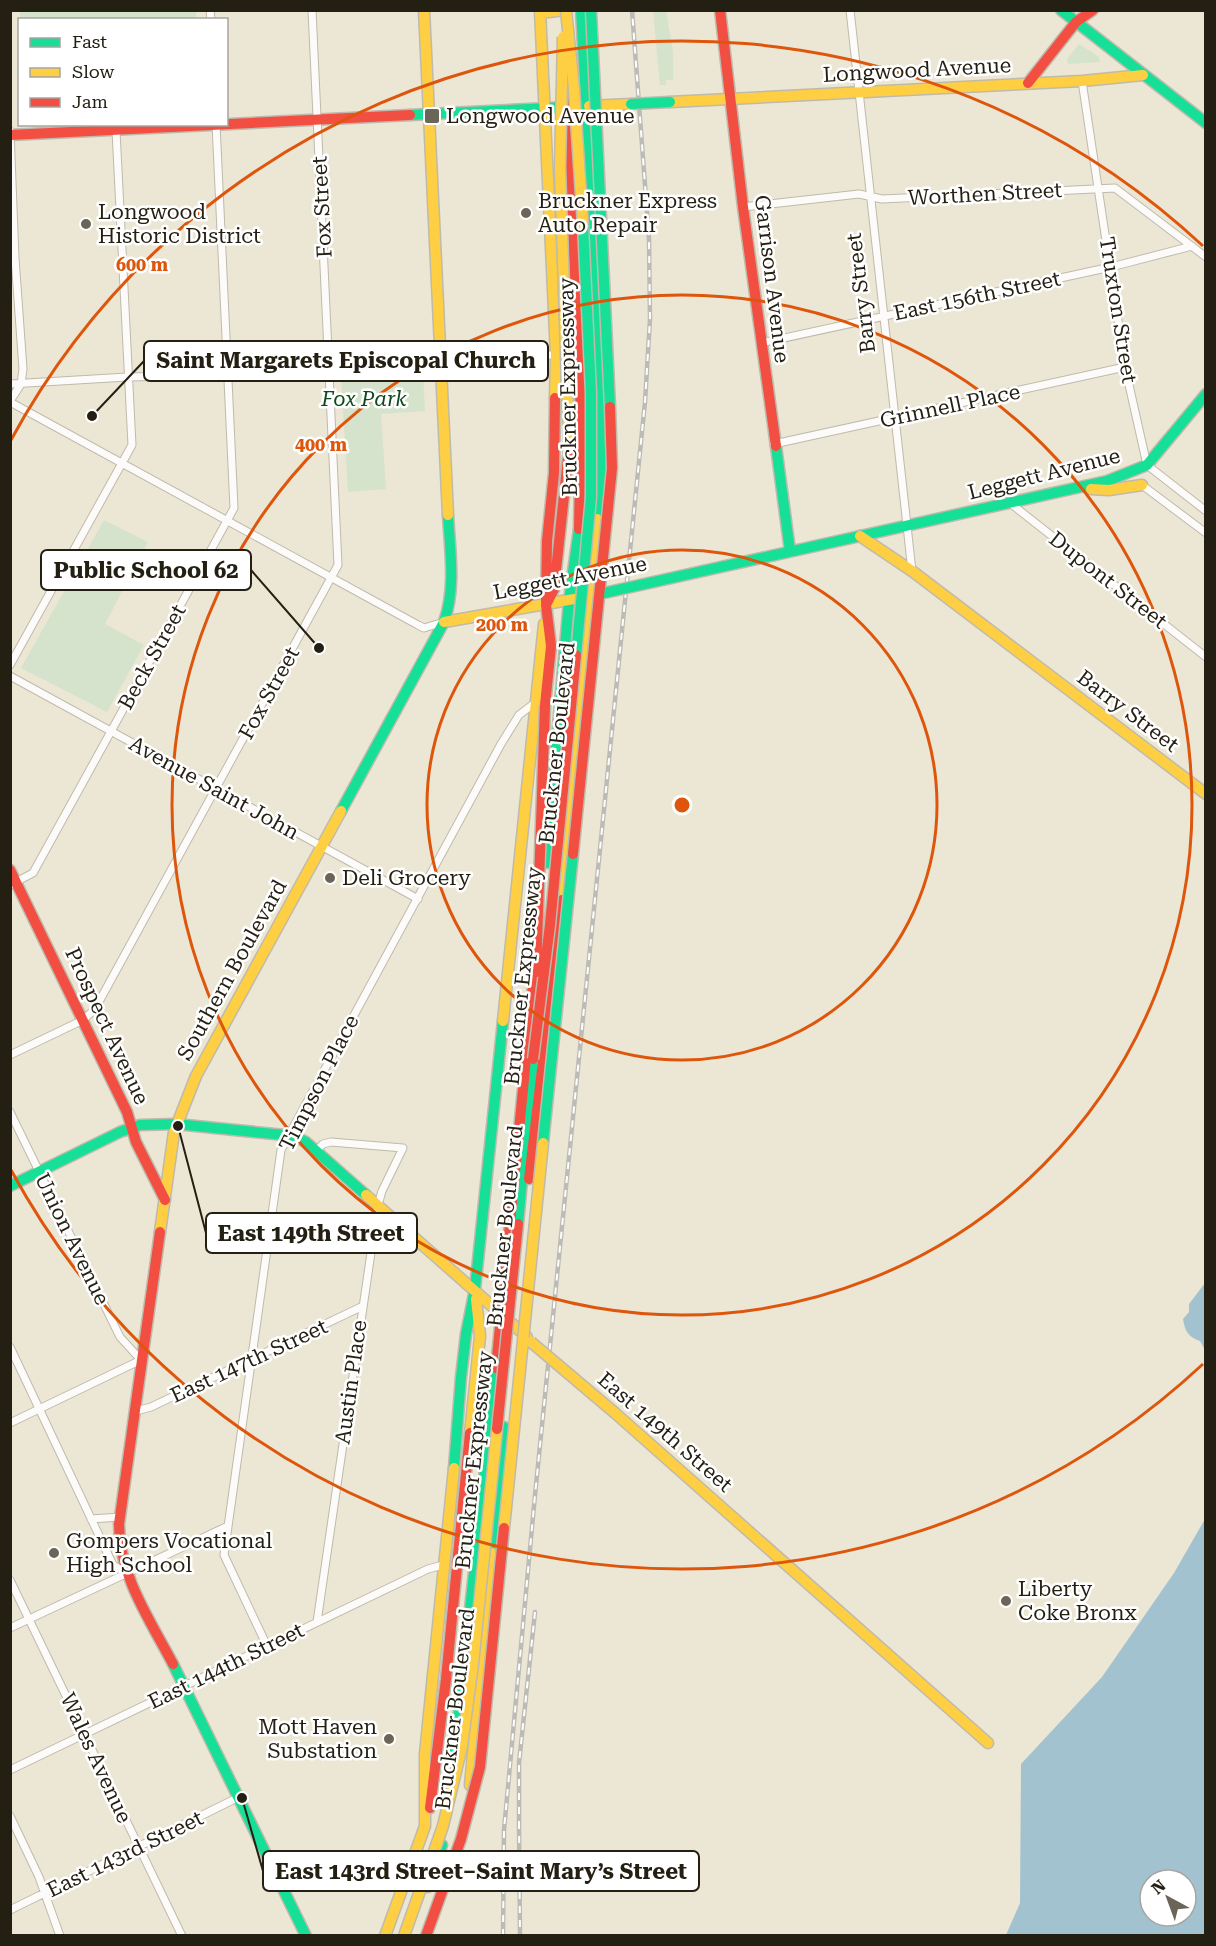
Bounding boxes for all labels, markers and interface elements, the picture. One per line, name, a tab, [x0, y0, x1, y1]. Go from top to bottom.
legend	[18, 18, 228, 126]
text: Fast	[72, 31, 107, 52]
street label: Longwood Avenue	[822, 53, 1012, 87]
text: Slow	[72, 61, 114, 82]
text: Jam	[72, 91, 108, 112]
place label: Longwood Avenue	[446, 104, 634, 128]
marker: Longwood Avenue	[423, 107, 441, 125]
street label: Fox Street	[307, 155, 337, 258]
street label: Worthen Street	[907, 178, 1063, 210]
place label: Bruckner Express Auto Repair	[538, 189, 717, 237]
street label: Garrison Avenue	[750, 194, 794, 364]
place label: Longwood Historic District	[98, 200, 261, 248]
marker: Bruckner Express Auto Repair	[519, 206, 533, 220]
marker: Longwood Historic District	[79, 217, 93, 231]
street label: Barry Street	[842, 231, 880, 354]
street label: Truxton Street	[1095, 235, 1141, 385]
text: 600 m	[116, 254, 169, 275]
street label: East 156th Street	[891, 267, 1063, 325]
street label: Bruckner Expressway	[554, 277, 582, 497]
callout: Saint Margarets Episcopal Church	[144, 341, 548, 381]
text: Saint Margarets Episcopal Church	[156, 348, 536, 373]
street label: Grinnell Place	[878, 379, 1022, 433]
park label: Fox Park	[320, 387, 407, 411]
text: 400 m	[295, 434, 348, 455]
street label: Leggett Avenue	[965, 443, 1123, 505]
street label: Dupont Street	[1044, 527, 1172, 634]
callout: Public School 62	[41, 550, 251, 590]
street label: Leggett Avenue	[491, 551, 649, 605]
text: Public School 62	[53, 558, 239, 583]
street label: Beck Street	[113, 600, 191, 714]
text: 200 m	[476, 614, 529, 635]
street label: Bruckner Boulevard	[534, 640, 580, 845]
street label: Fox Street	[234, 643, 304, 743]
street label: Barry Street	[1072, 665, 1184, 757]
street label: Avenue Saint John	[125, 731, 303, 845]
centre of rings	[672, 795, 692, 815]
street label: Bruckner Expressway	[500, 865, 546, 1086]
place label: Deli Grocery	[342, 866, 471, 890]
marker: Deli Grocery	[323, 871, 337, 885]
street label: Southern Boulevard	[172, 875, 292, 1064]
street label: Prospect Avenue	[60, 944, 154, 1108]
street label: Timpson Place	[274, 1011, 364, 1155]
street label: Bruckner Boulevard	[482, 1123, 528, 1328]
street label: Union Avenue	[30, 1169, 114, 1309]
callout: East 149th Street	[206, 1213, 417, 1253]
text: East 149th Street	[217, 1221, 405, 1246]
street label: East 147th Street	[167, 1314, 331, 1408]
street label: Austin Place	[330, 1318, 372, 1446]
street label: Bruckner Expressway	[451, 1349, 497, 1570]
street label: East 149th Street	[593, 1367, 737, 1497]
place label: Gompers Vocational High School	[66, 1529, 273, 1577]
marker: Gompers Vocational High School	[47, 1546, 61, 1560]
place label: Liberty Coke Bronx	[1018, 1577, 1137, 1625]
marker: Liberty Coke Bronx	[999, 1594, 1013, 1608]
street label: Bruckner Boulevard	[431, 1606, 479, 1811]
street label: East 144th Street	[144, 1618, 308, 1714]
street label: Wales Avenue	[55, 1689, 137, 1827]
place label: Mott Haven Substation	[258, 1715, 377, 1763]
marker: Mott Haven Substation	[382, 1732, 396, 1746]
street label: East 143rd Street	[43, 1806, 207, 1902]
callout: East 143rd Street–Saint Mary’s Street	[263, 1851, 699, 1891]
text: East 143rd Street–Saint Mary’s Street	[275, 1859, 687, 1884]
north arrow	[1138, 1868, 1198, 1928]
text: N	[1148, 1876, 1169, 1898]

